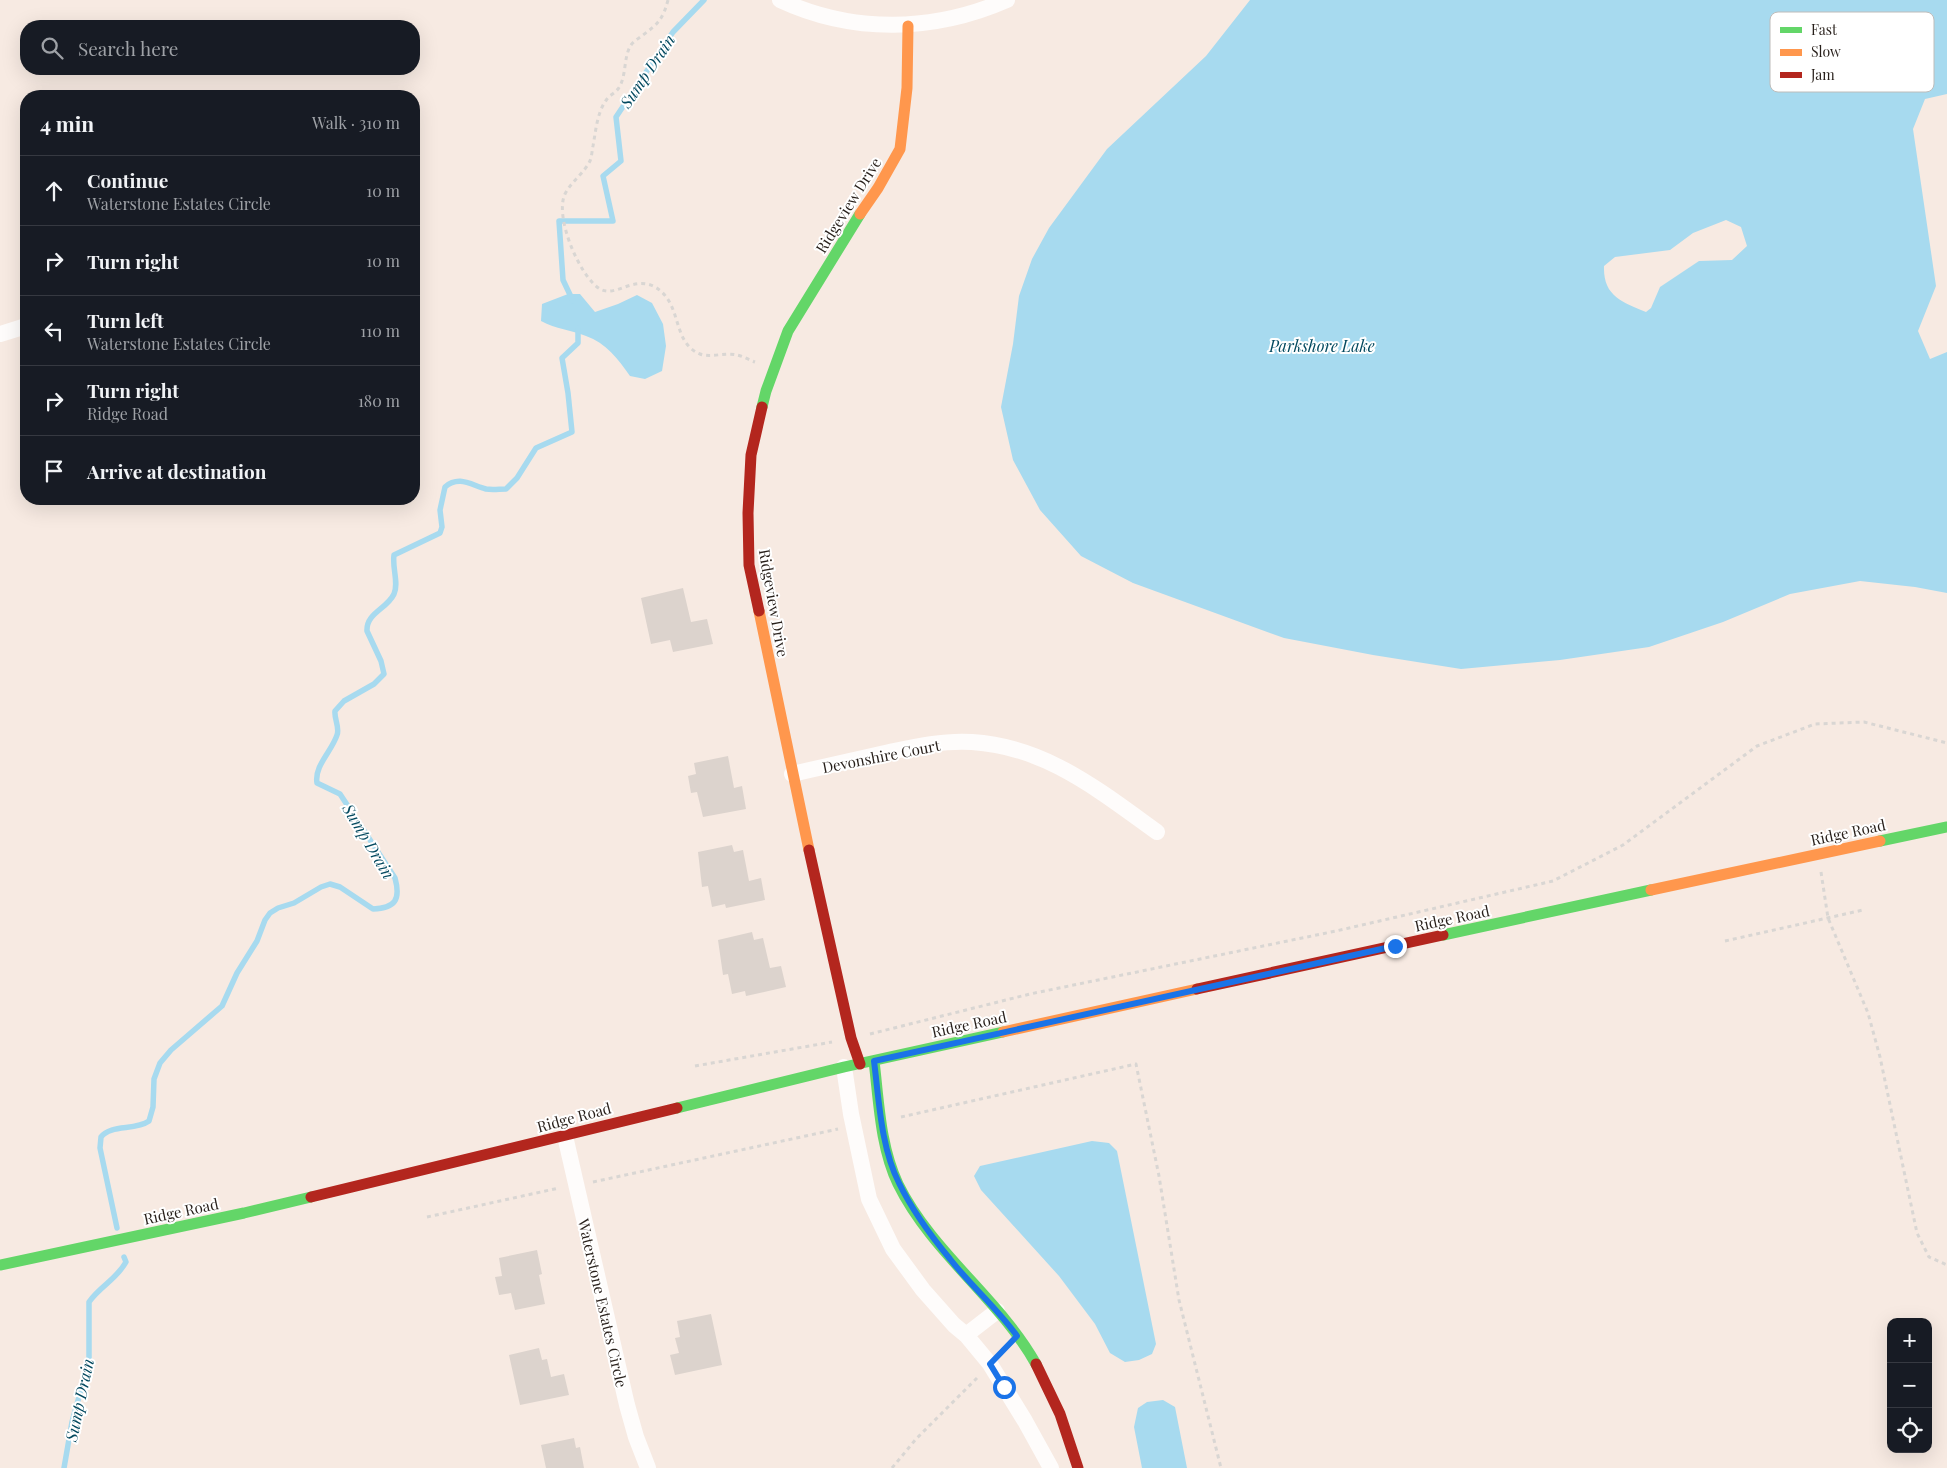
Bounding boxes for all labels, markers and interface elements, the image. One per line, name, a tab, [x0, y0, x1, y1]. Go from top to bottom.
legend	[1770, 12, 1934, 92]
search box	[20, 20, 420, 75]
text: Fast	[1811, 20, 1838, 39]
water label: Sump Drain	[614, 30, 679, 113]
icon: search	[38, 34, 66, 62]
text: Search here	[78, 35, 178, 61]
text: Slow	[1811, 42, 1841, 61]
text: Jam	[1810, 65, 1835, 84]
text: 4 min	[40, 109, 94, 137]
text: Walk · 310 m	[312, 112, 400, 133]
street label: Ridgeview Drive	[811, 153, 885, 257]
text: Continue	[87, 167, 168, 193]
icon: ahead	[40, 177, 68, 205]
text: 10 m	[366, 180, 400, 201]
text: Waterstone Estates Circle	[87, 193, 271, 214]
icon: right	[40, 247, 68, 275]
text: Turn right	[87, 248, 179, 274]
text: 10 m	[366, 250, 400, 271]
text: Turn left	[87, 307, 164, 333]
icon: left	[40, 317, 68, 345]
text: 110 m	[360, 320, 400, 341]
text: Waterstone Estates Circle	[87, 333, 271, 354]
water label: Parkshore Lake	[1268, 335, 1375, 356]
text: Turn right	[87, 377, 179, 403]
icon: right	[40, 387, 68, 415]
text: 180 m	[358, 390, 400, 411]
text: Ridge Road	[87, 403, 168, 424]
icon: arrive	[40, 457, 68, 485]
text: Arrive at destination	[87, 458, 267, 484]
street label: Ridgeview Drive	[755, 548, 793, 658]
street label: Devonshire Court	[820, 735, 942, 777]
water label: Sump Drain	[338, 799, 400, 883]
street label: Ridge Road	[1809, 814, 1888, 850]
street label: Ridge Road	[1413, 900, 1492, 936]
route end	[1384, 935, 1407, 958]
street label: Ridge Road	[930, 1006, 1009, 1042]
street label: Ridge Road	[535, 1097, 614, 1137]
street label: Ridge Road	[142, 1193, 221, 1229]
street label: Waterstone Estates Circle	[574, 1216, 632, 1389]
map controls	[1887, 1318, 1932, 1453]
button: +	[1887, 1318, 1932, 1363]
water label: Sump Drain	[60, 1357, 98, 1444]
button: −	[1887, 1363, 1932, 1408]
route start	[993, 1376, 1016, 1399]
button: locate	[1887, 1408, 1932, 1453]

